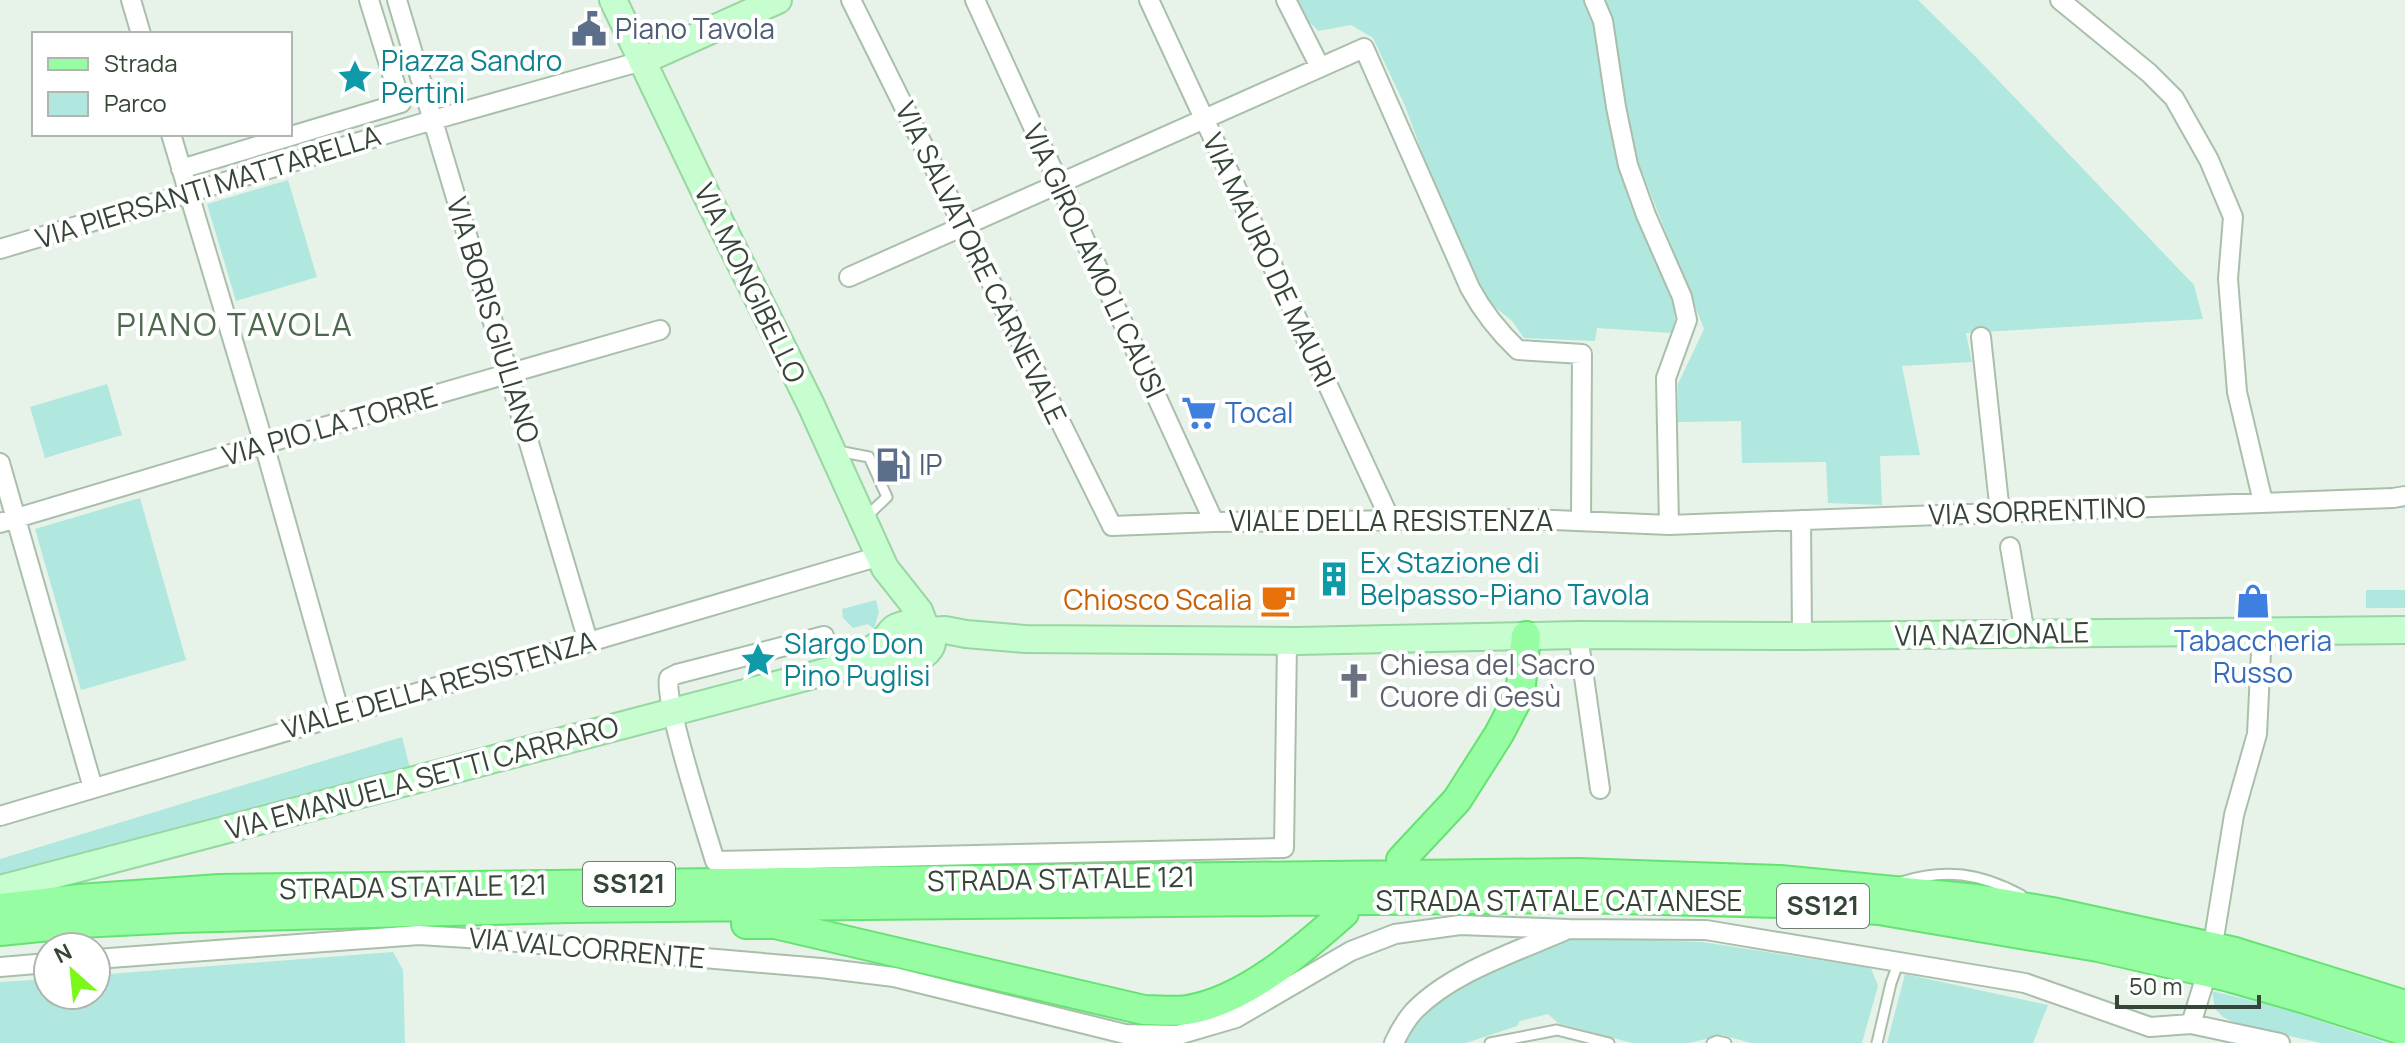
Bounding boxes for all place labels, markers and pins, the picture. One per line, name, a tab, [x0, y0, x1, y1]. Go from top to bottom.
place label: Piano Tavola	[615, 9, 775, 47]
public building icon: Piano Tavola	[570, 10, 608, 48]
place label: Piazza Sandro Pertini	[381, 41, 562, 111]
place icon: Piazza Sandro Pertini	[336, 58, 374, 96]
place label: Tocal	[1225, 393, 1294, 431]
supermarket icon: Tocal	[1180, 394, 1218, 432]
place label: IP	[919, 445, 943, 483]
fuel station icon: IP	[874, 446, 912, 484]
place label: Ex Stazione di Belpasso-Piano Tavola	[1360, 543, 1650, 613]
building icon: Ex Stazione di Belpasso-Piano Tavola	[1315, 560, 1353, 598]
place label: Chiosco Scalia	[1064, 580, 1252, 618]
cafe icon: Chiosco Scalia	[1259, 581, 1297, 619]
shop icon: Tabaccheria Russo	[2234, 582, 2272, 620]
place label: Tabaccheria Russo	[2174, 621, 2332, 691]
place label: Slargo Don Pino Puglisi	[784, 624, 931, 694]
place icon: Slargo Don Pino Puglisi	[739, 641, 777, 679]
place label: Chiesa del Sacro Cuore di Gesù	[1380, 645, 1595, 715]
church icon: Chiesa del Sacro Cuore di Gesù	[1335, 662, 1373, 700]

